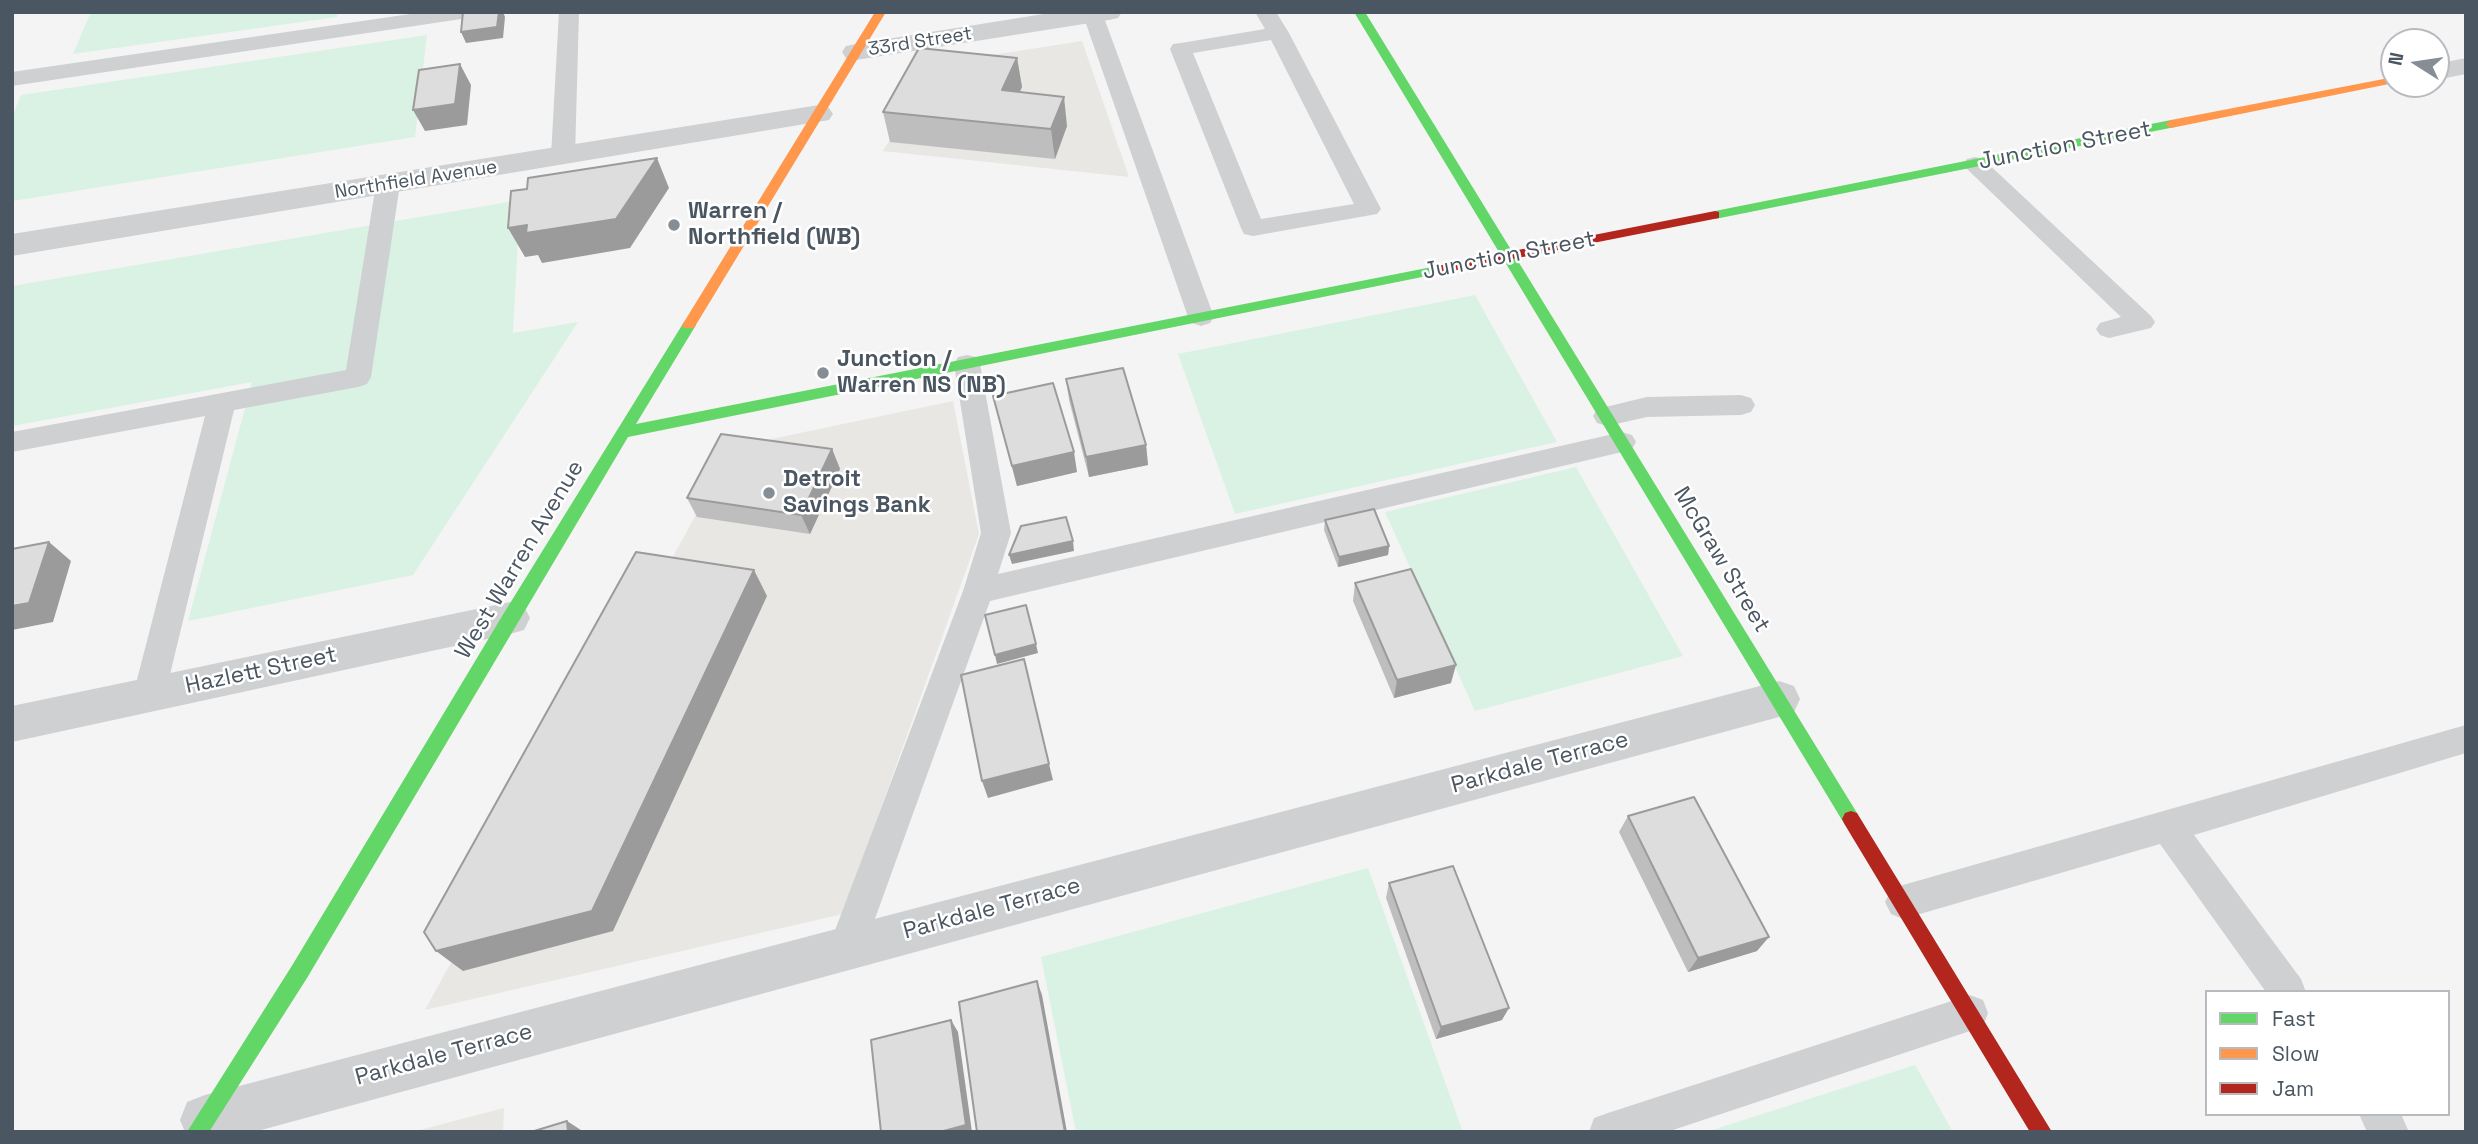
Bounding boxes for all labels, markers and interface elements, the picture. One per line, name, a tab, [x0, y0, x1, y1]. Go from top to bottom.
street label: 33rd Street	[866, 23, 974, 61]
north arrow	[2380, 28, 2450, 98]
text: N	[2382, 50, 2409, 68]
street label: Junction Street	[1976, 116, 2154, 176]
street label: Northfield Avenue	[333, 156, 499, 204]
place label: Warren / Northfield (WB)	[688, 198, 860, 252]
marker: Warren / Northfield (WB)	[666, 217, 682, 233]
street label: Junction Street	[1420, 226, 1598, 286]
place label: Junction / Warren NS (NB)	[837, 346, 1006, 400]
marker: Junction / Warren NS (NB)	[815, 365, 831, 381]
street label: West Warren Avenue	[450, 456, 590, 664]
place label: Detroit Savings Bank	[783, 466, 931, 520]
street label: McGraw Street	[1667, 482, 1775, 638]
marker: Detroit Savings Bank	[761, 485, 777, 501]
street label: Hazlett Street	[183, 642, 339, 700]
street label: Parkdale Terrace	[1448, 726, 1632, 800]
street label: Parkdale Terrace	[900, 872, 1084, 946]
legend	[2205, 990, 2450, 1116]
text: Fast	[2272, 1005, 2316, 1032]
street label: Parkdale Terrace	[352, 1018, 536, 1092]
text: Slow	[2272, 1040, 2320, 1067]
text: Jam	[2272, 1075, 2314, 1102]

